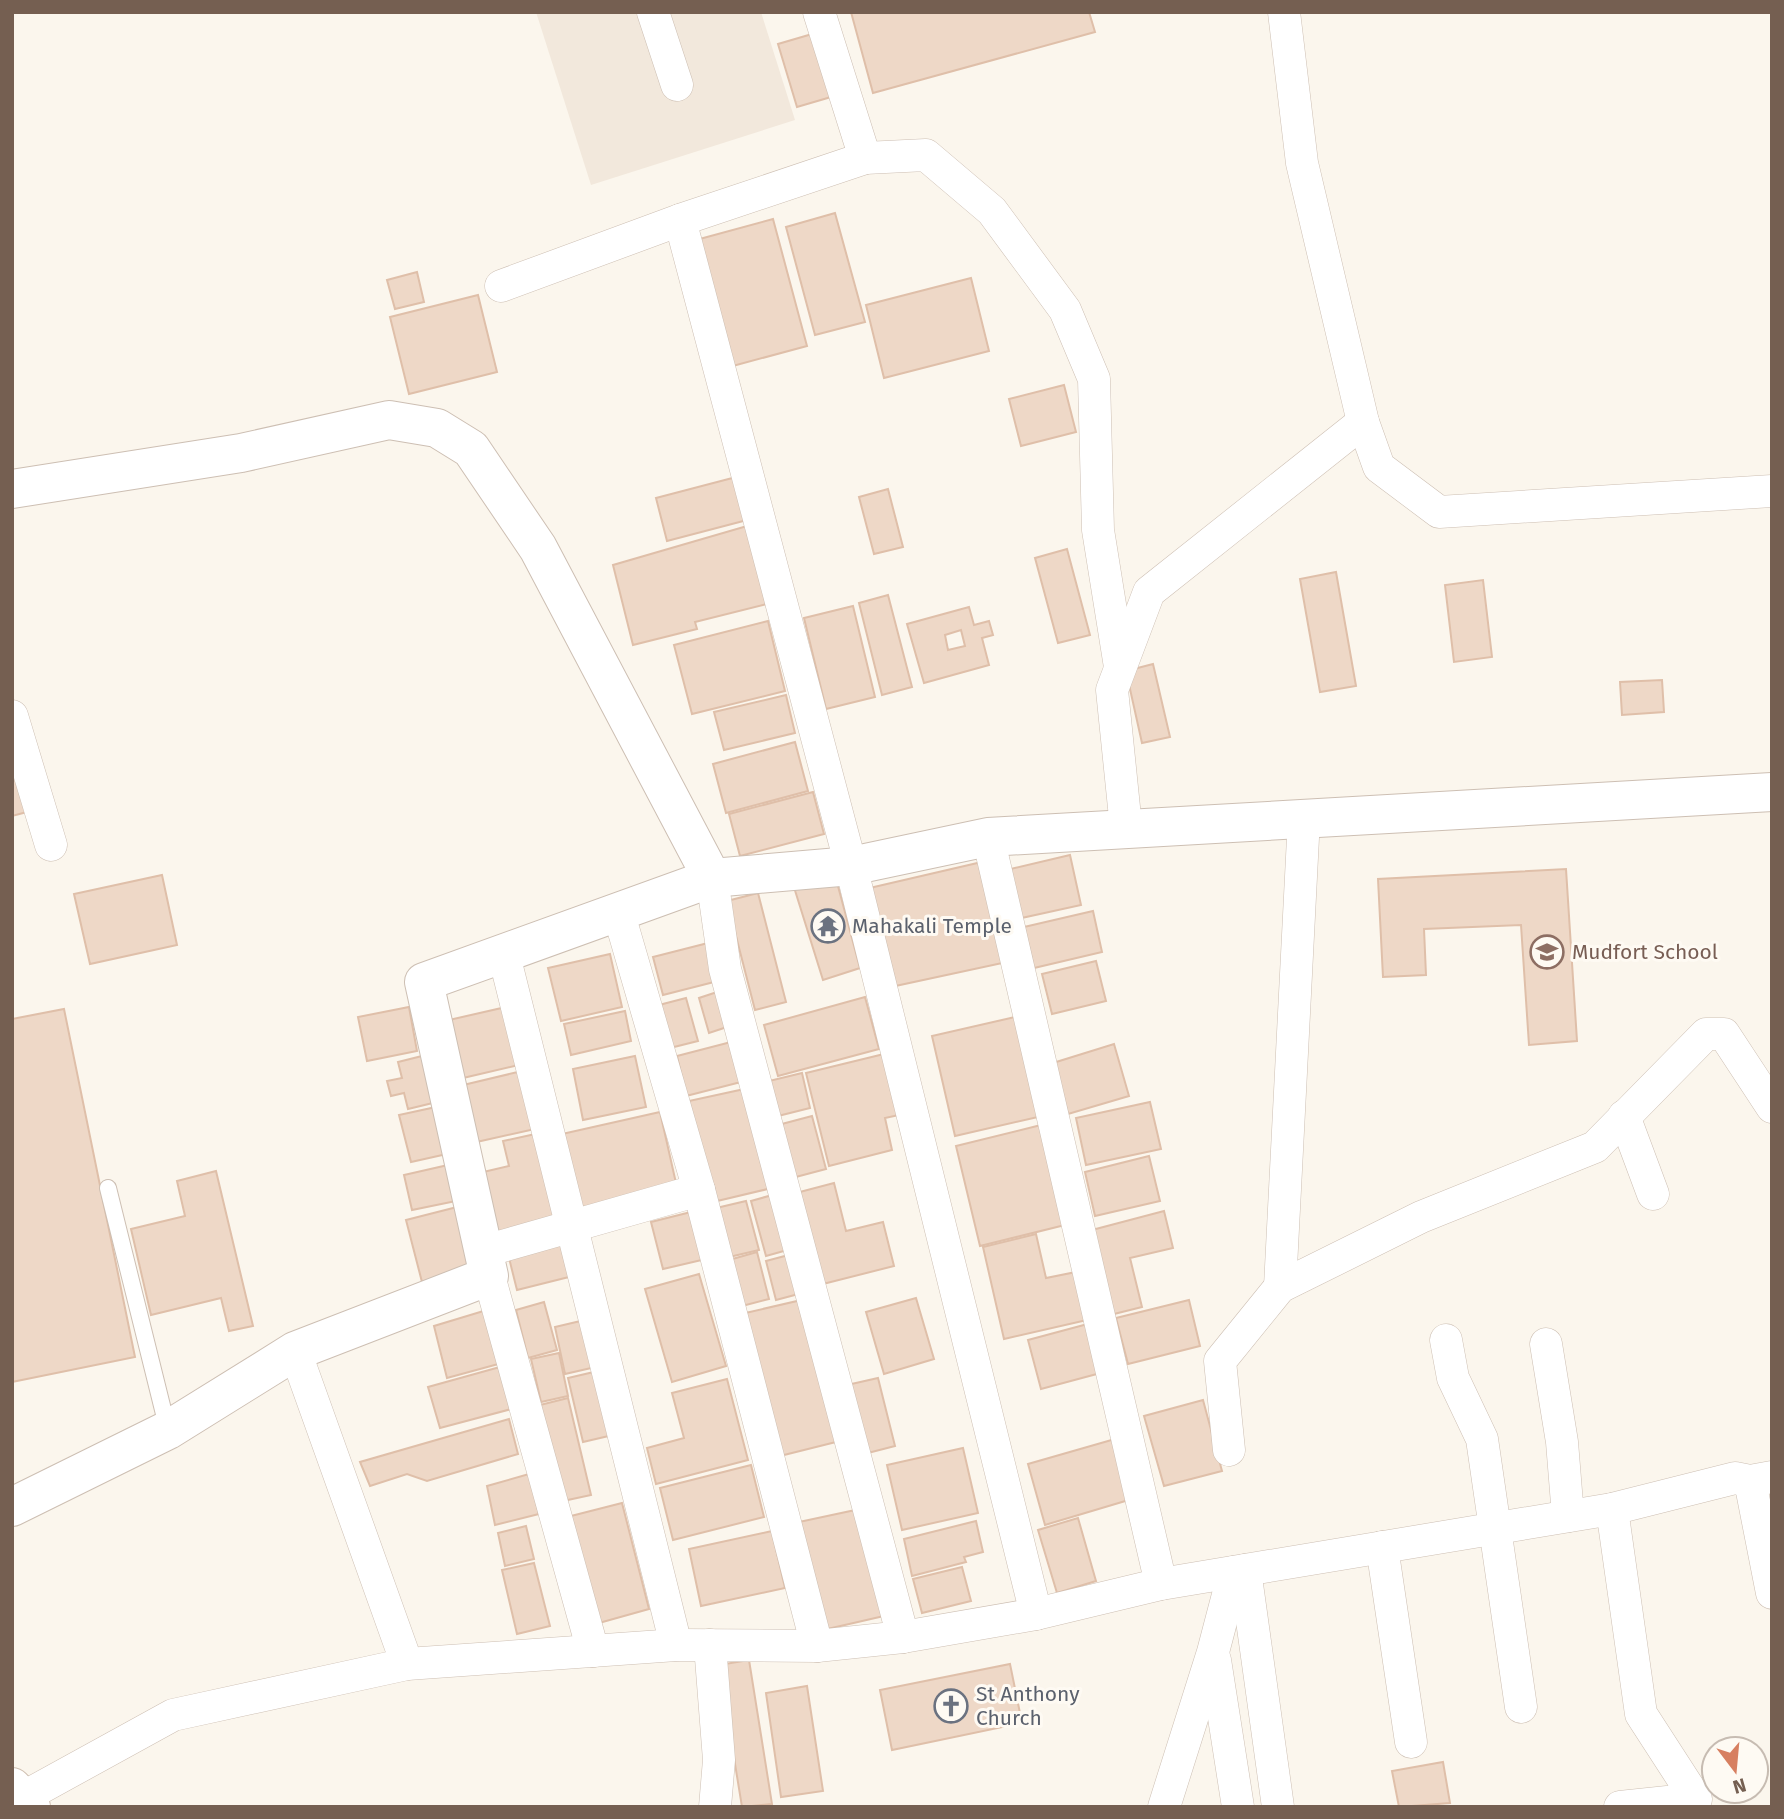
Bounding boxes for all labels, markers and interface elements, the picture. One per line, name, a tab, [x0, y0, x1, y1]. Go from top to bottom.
temple icon: Mahakali Temple	[809, 907, 847, 945]
place label: Mahakali Temple	[852, 913, 1012, 939]
school or university icon: Mudfort School	[1528, 933, 1566, 971]
place label: Mudfort School	[1572, 939, 1718, 965]
place label: St Anthony Church	[976, 1681, 1080, 1731]
church icon: St Anthony Church	[932, 1687, 970, 1725]
north arrow	[1700, 1735, 1770, 1805]
text: N	[1730, 1773, 1749, 1799]

